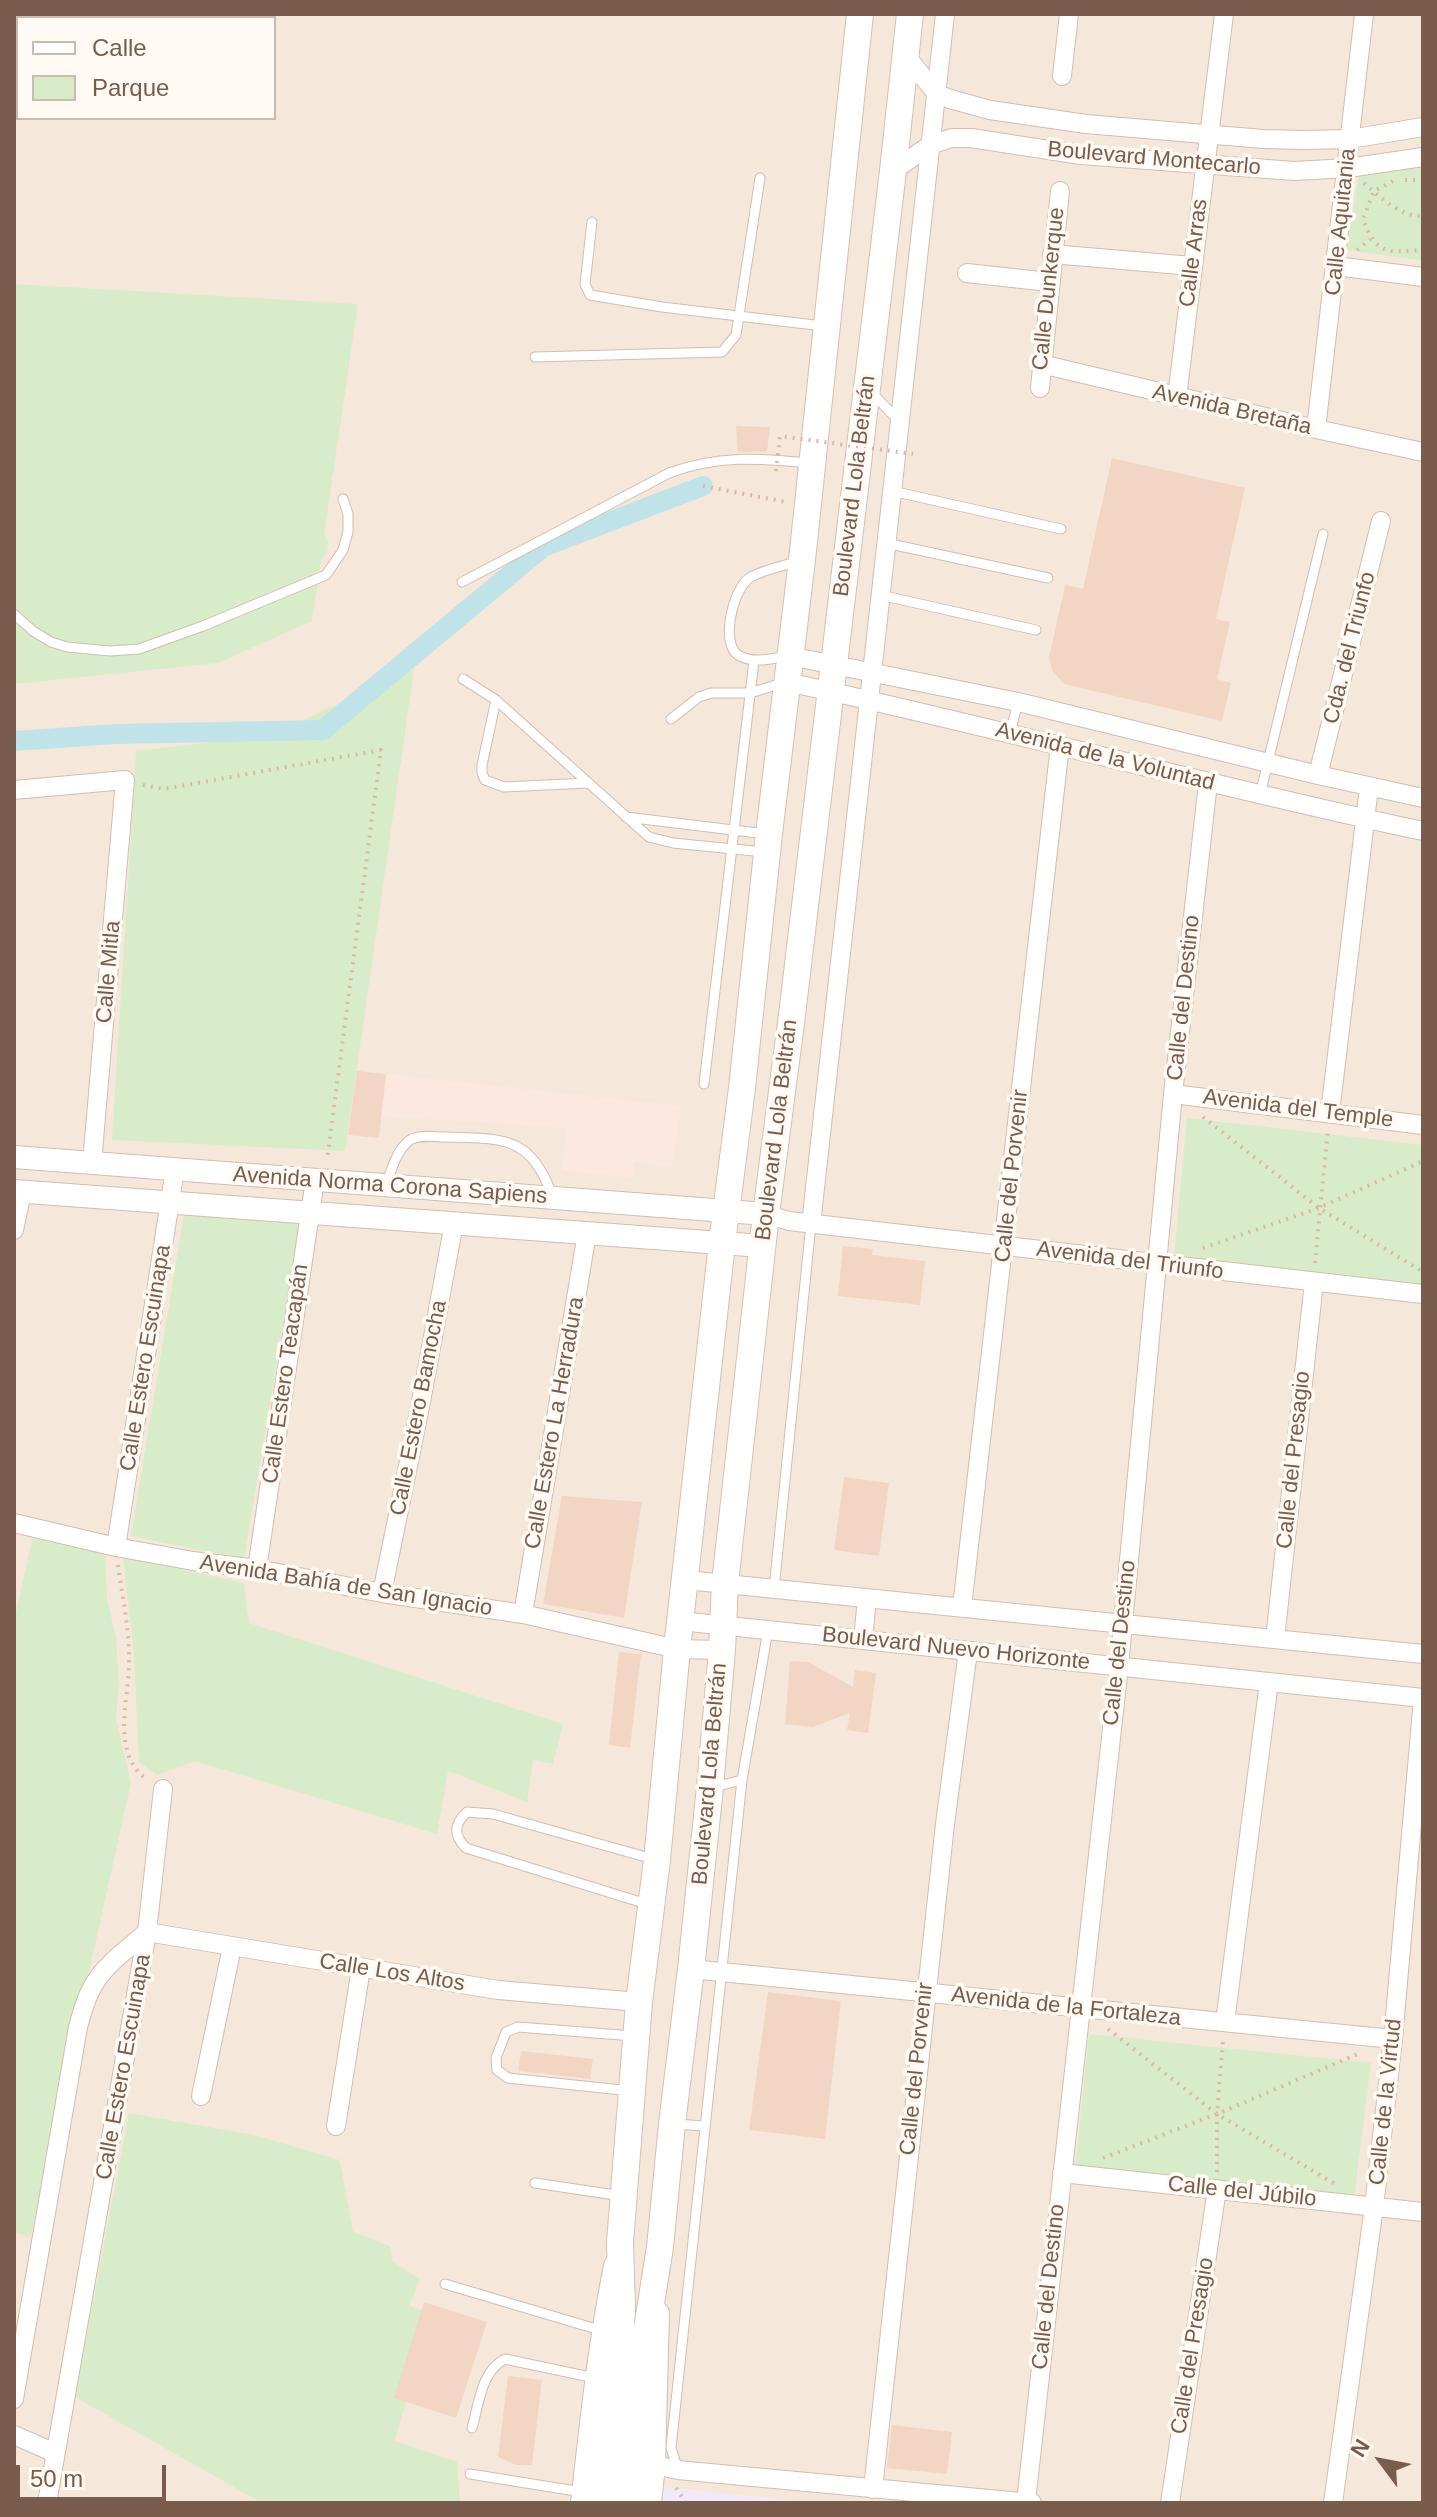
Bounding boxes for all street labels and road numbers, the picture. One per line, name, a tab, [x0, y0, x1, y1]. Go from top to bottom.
street label: Boulevard Montecarlo	[1046, 137, 1262, 181]
street label: Calle Aquitania	[1320, 147, 1362, 297]
street label: Calle Arras	[1174, 197, 1214, 309]
street label: Calle Dunkerque	[1027, 206, 1071, 372]
street label: Boulevard Lola Beltrán	[828, 374, 882, 598]
street label: Avenida Bretaña	[1150, 379, 1314, 441]
street label: Cda. del Triunfo	[1318, 569, 1382, 727]
street label: Avenida de la Voluntad	[993, 717, 1217, 797]
street label: Calle del Destino	[1162, 914, 1206, 1082]
street label: Calle Mitla	[91, 920, 127, 1024]
street label: Boulevard Lola Beltrán	[750, 1018, 804, 1242]
street label: Avenida del Temple	[1201, 1084, 1395, 1134]
street label: Calle del Porvenir	[990, 1088, 1034, 1264]
street label: Avenida Norma Corona Sapiens	[232, 1162, 548, 1210]
street label: Avenida del Triunfo	[1035, 1236, 1225, 1286]
street label: Calle Estero Escuinapa	[115, 1243, 177, 1473]
street label: Calle Estero Teacapán	[258, 1263, 314, 1485]
street label: Calle Estero La Herradura	[520, 1295, 590, 1551]
street label: Calle Estero Bamocha	[385, 1298, 453, 1518]
street label: Calle del Presagio	[1272, 1370, 1316, 1550]
street label: Avenida Bahía de San Ignacio	[198, 1550, 494, 1622]
street label: Calle del Destino	[1098, 1559, 1142, 1727]
street label: Boulevard Nuevo Horizonte	[821, 1622, 1091, 1676]
street label: Boulevard Lola Beltrán	[687, 1662, 733, 1886]
street label: Calle Los Altos	[317, 1948, 467, 1998]
street label: Calle Estero Escuinapa	[91, 1952, 157, 2182]
street label: Calle del Porvenir	[895, 1981, 939, 2157]
street label: Avenida de la Fortaleza	[950, 1982, 1182, 2032]
street label: Calle de la Virtud	[1364, 2018, 1408, 2186]
street label: Calle del Júbilo	[1166, 2171, 1318, 2213]
street label: Calle del Destino	[1027, 2203, 1071, 2371]
street label: Calle del Presagio	[1166, 2256, 1220, 2436]

